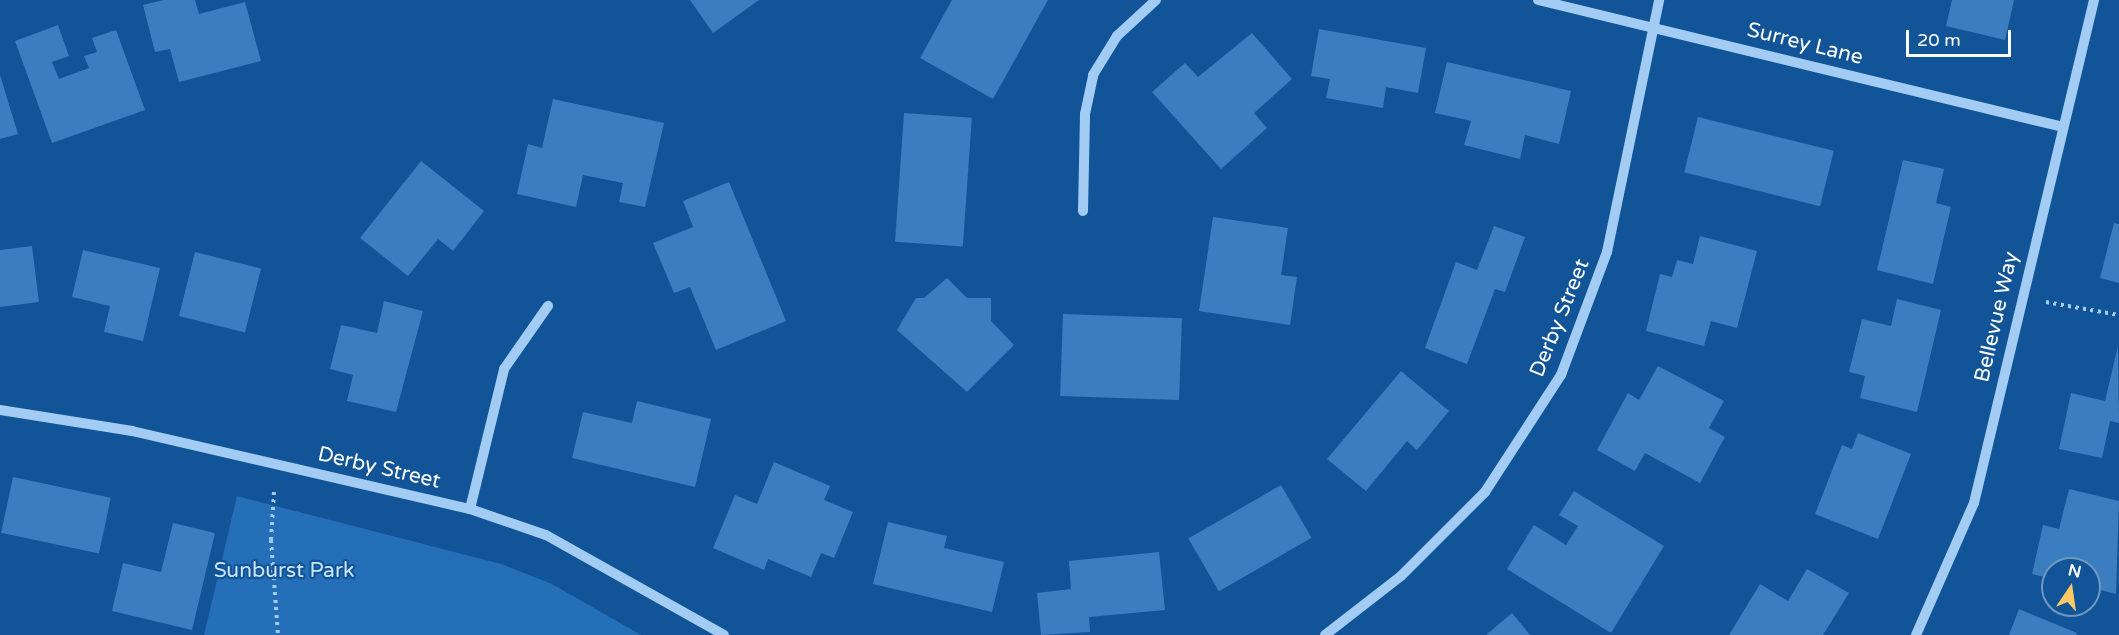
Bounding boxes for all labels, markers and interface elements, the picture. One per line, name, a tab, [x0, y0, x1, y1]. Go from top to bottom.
street label: Surrey Lane	[1745, 17, 1865, 71]
scale bar	[1909, 18, 2014, 56]
text: 20 m	[1917, 29, 1961, 51]
street label: Bellevue Way	[1970, 249, 2024, 385]
street label: Derby Street	[1525, 255, 1595, 381]
street label: Derby Street	[315, 442, 443, 494]
north arrow	[2041, 557, 2101, 617]
park label: Sunburst Park	[214, 558, 354, 584]
text: N	[2066, 560, 2083, 583]

